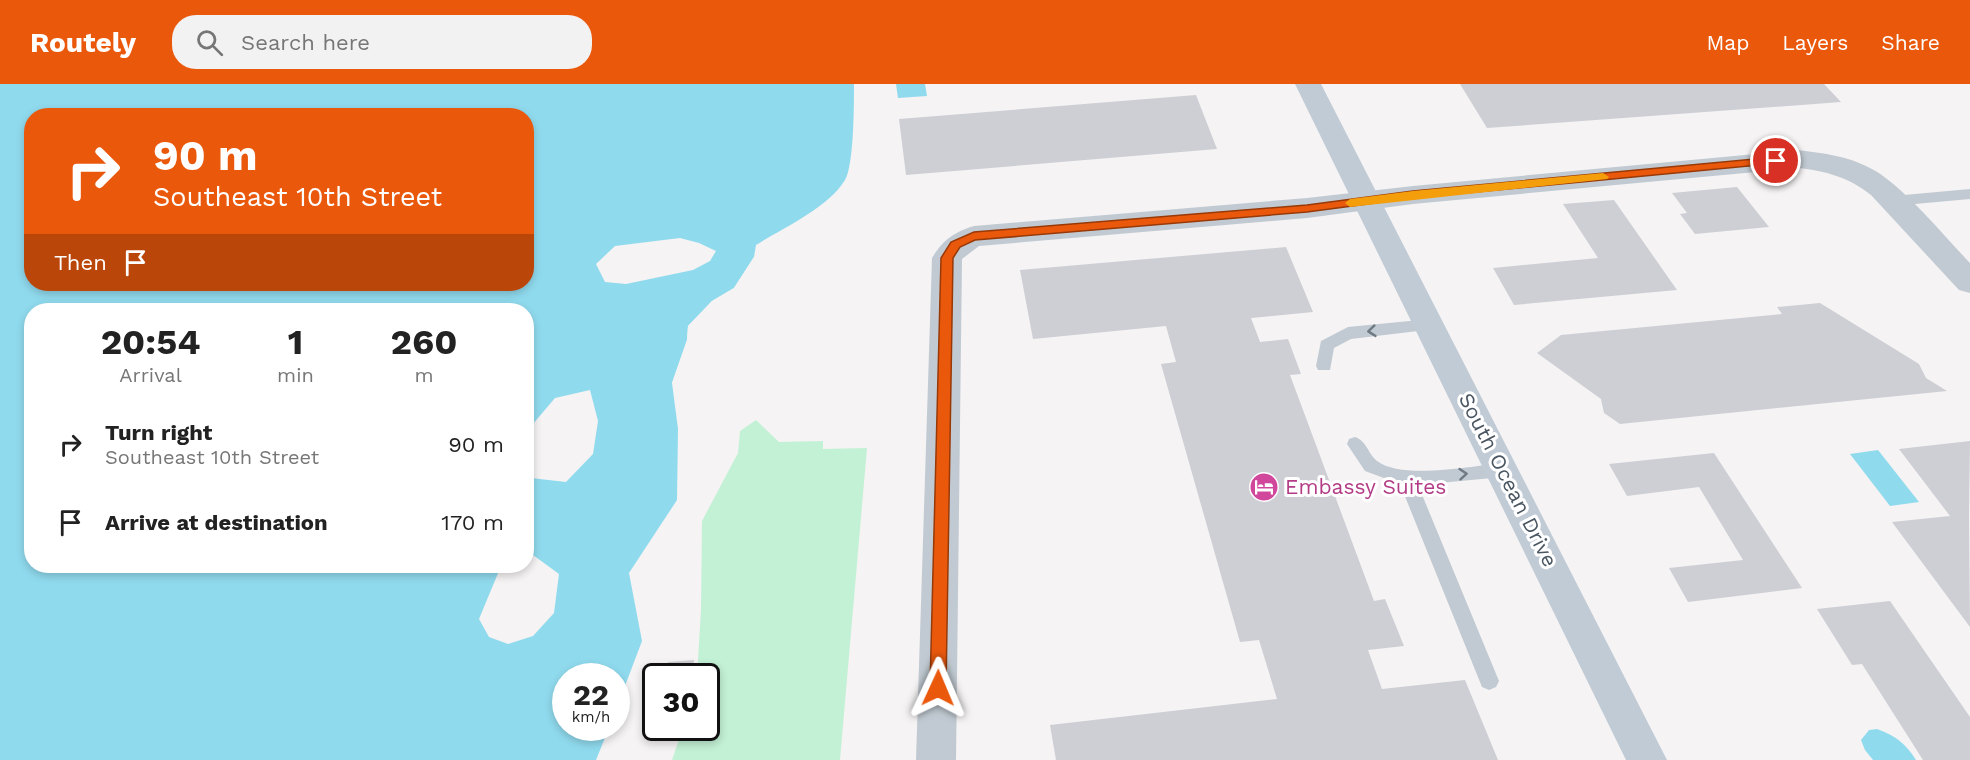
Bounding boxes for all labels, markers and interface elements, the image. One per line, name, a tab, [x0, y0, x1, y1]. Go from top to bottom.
search box	[172, 15, 592, 69]
text: Routely	[30, 26, 136, 59]
icon: search	[193, 26, 226, 59]
text: Search here	[241, 30, 370, 55]
text: Map	[1706, 30, 1749, 55]
text: Layers	[1782, 30, 1848, 55]
text: Share	[1881, 30, 1940, 55]
text: 90 m	[153, 131, 257, 180]
icon: right	[54, 132, 132, 210]
pin	[1750, 135, 1801, 186]
icon: arrive	[1759, 144, 1792, 177]
text: Southeast 10th Street	[153, 181, 442, 213]
icon: arrive	[119, 246, 152, 279]
text: Then	[54, 250, 107, 275]
text: 20:54	[101, 321, 200, 363]
text: 1	[288, 321, 303, 363]
text: 260	[391, 321, 457, 363]
one-way arrow	[1367, 324, 1377, 337]
text: Arrival	[119, 363, 182, 387]
text: min	[277, 363, 314, 387]
text: m	[414, 363, 433, 387]
street label: South Ocean Drive	[1454, 389, 1563, 571]
text: Turn right	[105, 420, 212, 445]
icon: right	[54, 428, 87, 461]
text: 90 m	[448, 432, 504, 457]
text: Southeast 10th Street	[105, 445, 319, 469]
one-way arrow	[1458, 468, 1467, 481]
hotel icon: Embassy Suites	[1248, 471, 1280, 503]
place label: Embassy Suites	[1285, 474, 1446, 499]
icon: arrive	[54, 506, 87, 539]
text: Arrive at destination	[105, 510, 328, 535]
text: 170 m	[441, 510, 504, 535]
position arrow	[906, 656, 970, 720]
speed limit sign: 30	[642, 663, 720, 741]
text: 22	[573, 677, 609, 712]
text: km/h	[572, 708, 610, 726]

